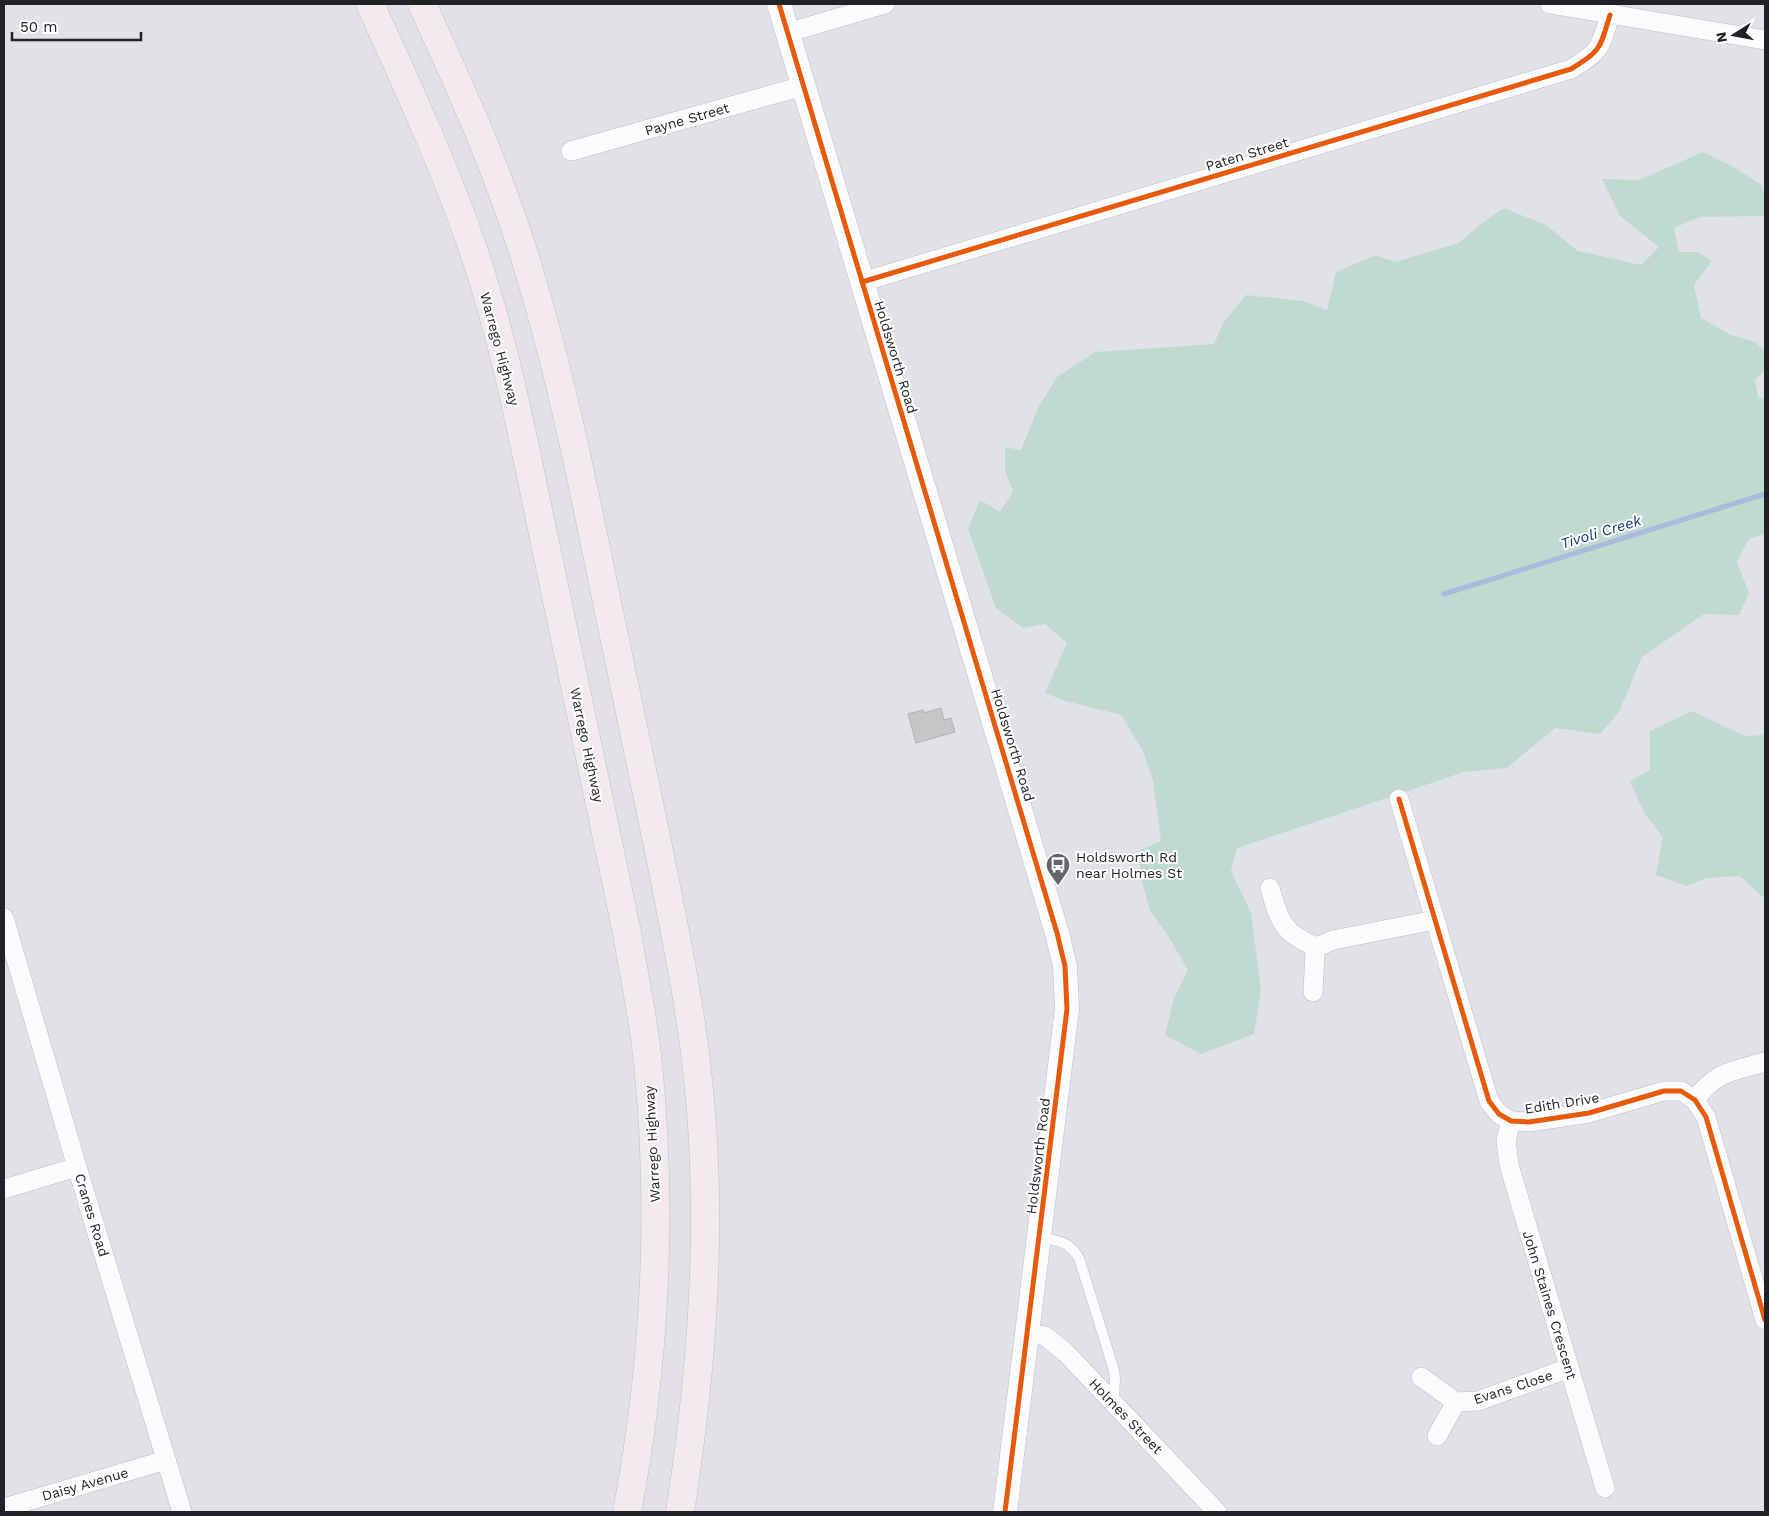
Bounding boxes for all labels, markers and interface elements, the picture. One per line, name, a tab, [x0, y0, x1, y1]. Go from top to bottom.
scale bar	[12, 10, 141, 42]
north arrow	[1709, 10, 1759, 60]
text: 50 m	[20, 18, 57, 36]
text: N	[1712, 31, 1730, 44]
street label: Payne Street	[643, 99, 731, 139]
street label: Paten Street	[1204, 134, 1290, 174]
street label: Warrego Highway	[477, 290, 523, 408]
street label: Holdsworth Road	[871, 299, 921, 415]
water label: Tivoli Creek	[1558, 511, 1644, 553]
street label: Warrego Highway	[567, 686, 607, 805]
street label: Holdsworth Road	[988, 687, 1038, 803]
place label: Holdsworth Rd near Holmes St	[1076, 849, 1182, 881]
bus stop icon: Holdsworth Rd near Holmes St	[1045, 852, 1071, 886]
street label: Warrego Highway	[641, 1084, 663, 1203]
street label: Edith Drive	[1524, 1089, 1600, 1117]
street label: Holdsworth Road	[1023, 1097, 1053, 1215]
street label: Cranes Road	[72, 1171, 112, 1259]
street label: John Staines Crescent	[1520, 1229, 1580, 1381]
street label: Evans Close	[1471, 1367, 1555, 1407]
street label: Holmes Street	[1086, 1375, 1166, 1457]
street label: Daisy Avenue	[40, 1464, 130, 1504]

